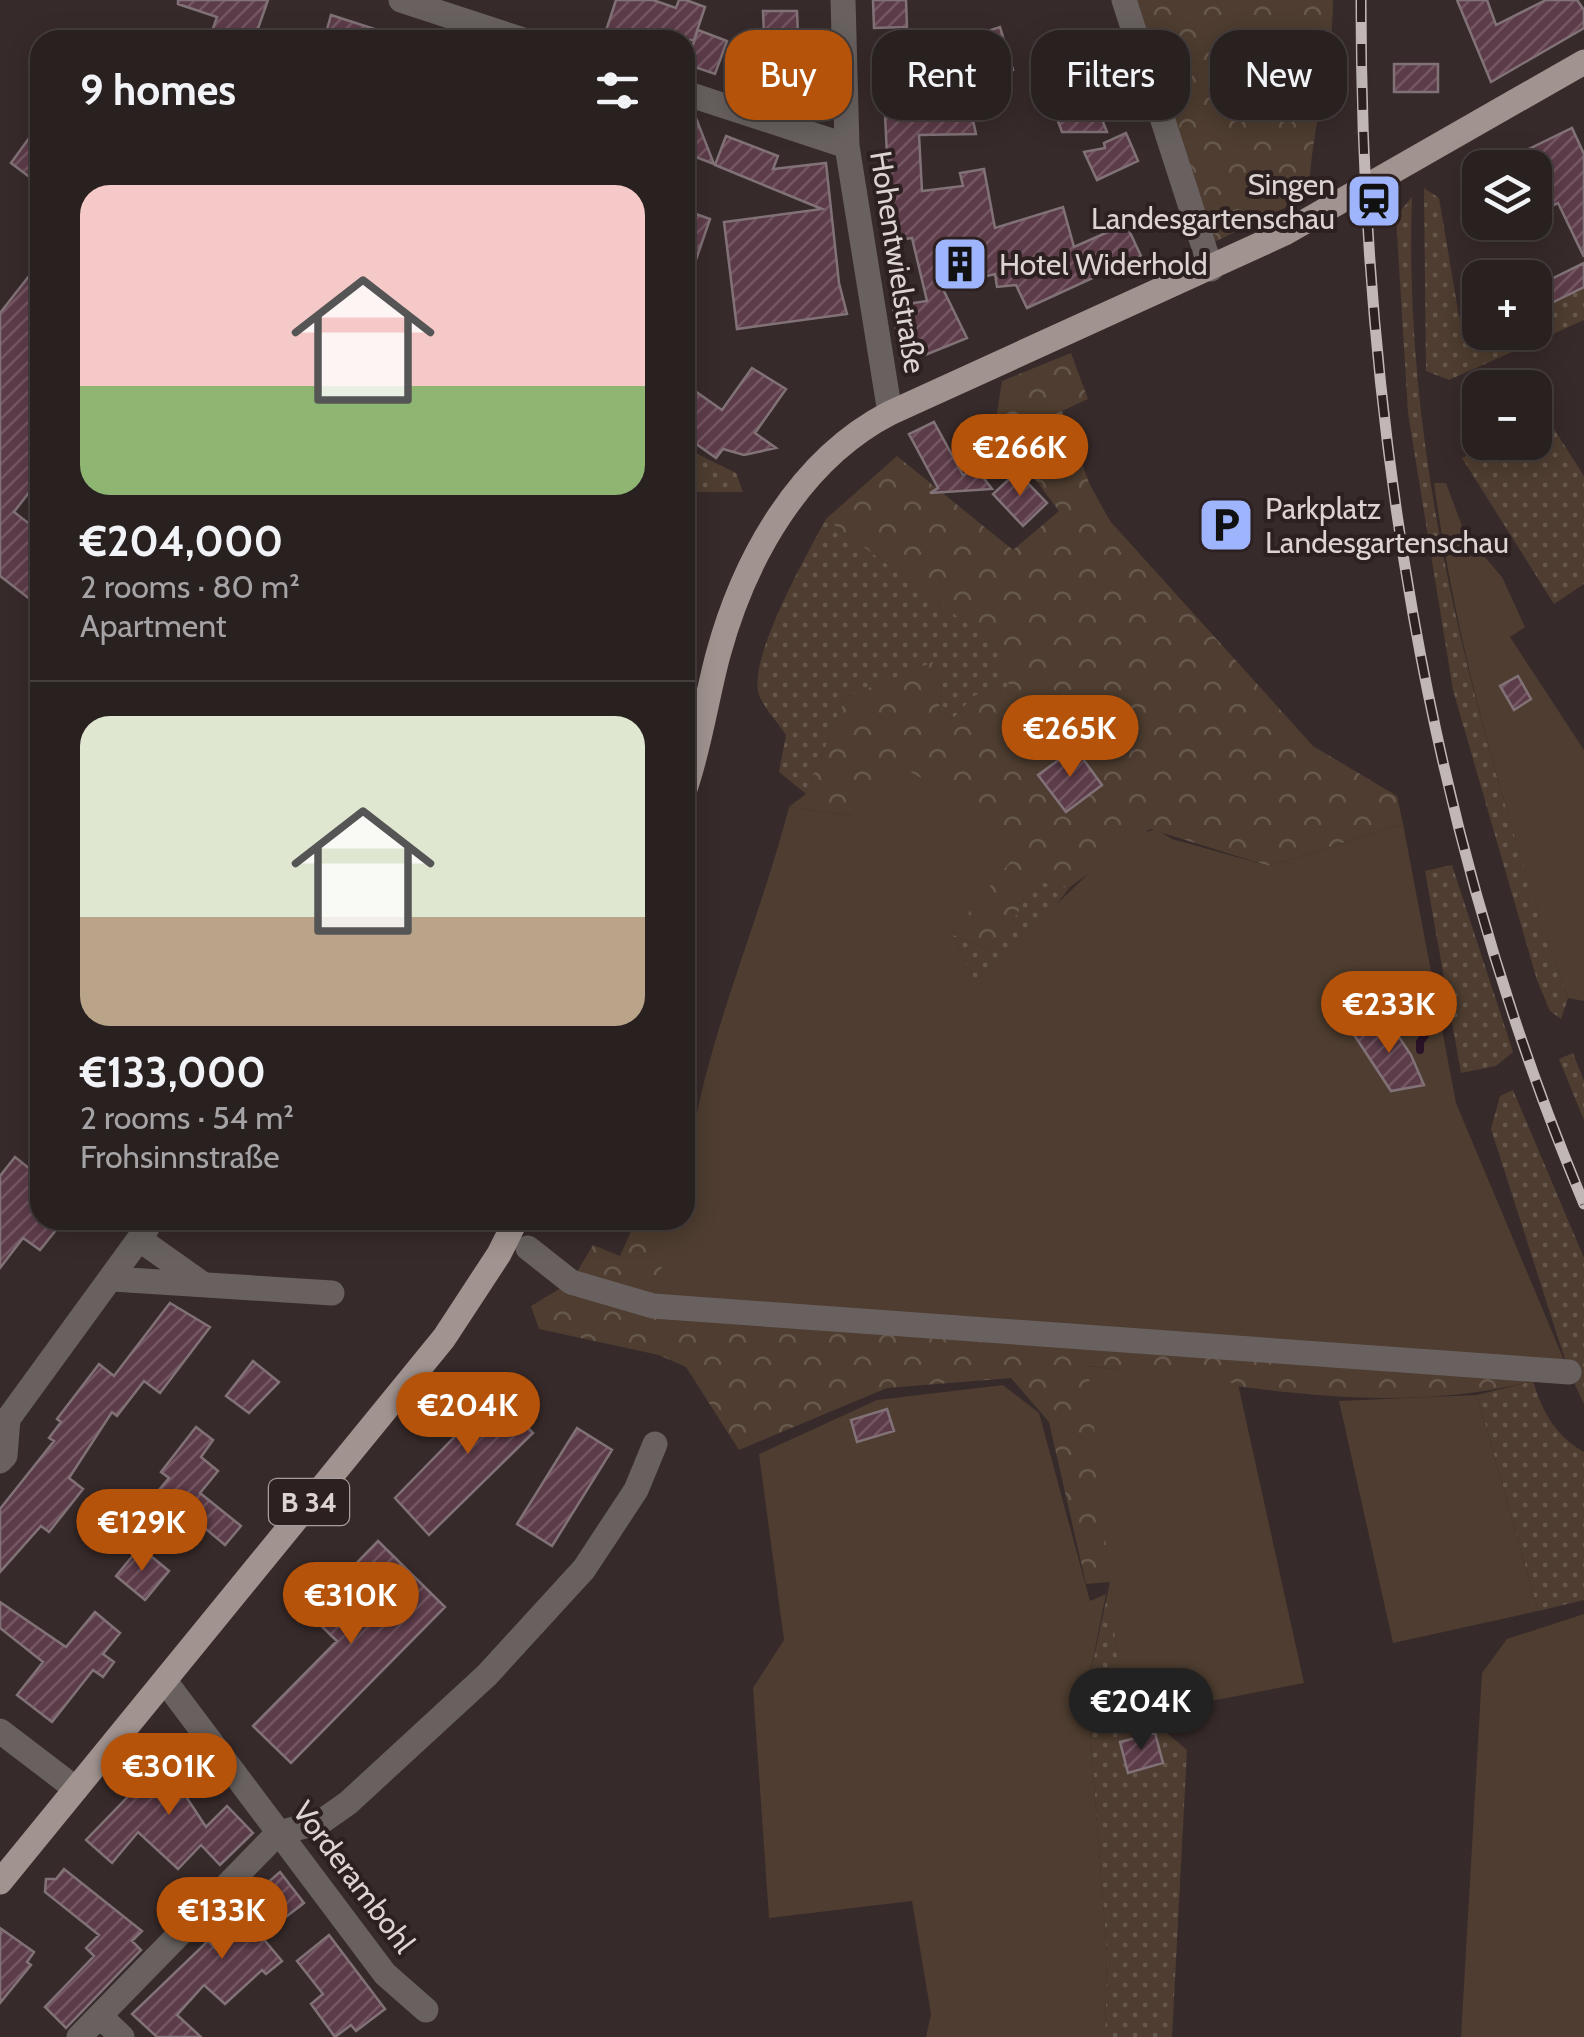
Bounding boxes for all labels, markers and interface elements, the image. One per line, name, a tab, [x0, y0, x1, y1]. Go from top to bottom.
chip: Buy	[725, 30, 852, 120]
chip: Rent	[872, 30, 1011, 120]
chip: Filters	[1031, 30, 1190, 120]
chip: New	[1210, 30, 1347, 120]
icon: filters	[590, 63, 645, 118]
text: 9 homes	[80, 64, 236, 116]
street label: Hohentwielstraße	[862, 148, 934, 376]
map controls	[1462, 150, 1552, 460]
button: layers	[1462, 150, 1552, 240]
place label: Singen Landesgartenschau	[1091, 166, 1335, 237]
station icon: Singen Landesgartenschau	[1344, 171, 1404, 231]
building icon: Hotel Widerhold	[930, 234, 990, 294]
place label: Hotel Widerhold	[999, 246, 1208, 283]
icon: home	[273, 250, 453, 430]
button: +	[1462, 260, 1552, 350]
button: −	[1462, 370, 1552, 460]
pin: €266K	[950, 414, 1090, 499]
text: €266K	[973, 427, 1067, 466]
place label: Parkplatz Landesgartenschau	[1265, 490, 1509, 561]
parking icon: Parkplatz Landesgartenschau	[1196, 495, 1256, 555]
text: €204,000	[80, 515, 283, 567]
text: 2 rooms · 80 m²	[80, 567, 300, 606]
text: Apartment	[80, 606, 227, 645]
pin: €265K	[1000, 695, 1140, 780]
text: €265K	[1024, 708, 1116, 747]
icon: home	[273, 781, 453, 961]
pin: €233K	[1319, 971, 1459, 1056]
text: €233K	[1343, 984, 1435, 1023]
text: €133,000	[80, 1046, 266, 1098]
text: 2 rooms · 54 m²	[80, 1098, 294, 1137]
text: Frohsinnstraße	[80, 1137, 280, 1176]
pin: €204K	[398, 1372, 538, 1457]
text: €204K	[418, 1385, 518, 1424]
road number: B 34	[269, 1479, 349, 1525]
pin: €129K	[72, 1489, 212, 1574]
text: €129K	[98, 1502, 186, 1541]
pin: €310K	[281, 1562, 421, 1647]
text: €310K	[305, 1575, 397, 1614]
pin: €204K	[1071, 1668, 1211, 1753]
text: €204K	[1091, 1681, 1191, 1720]
pin: €301K	[99, 1733, 239, 1818]
text: €301K	[123, 1746, 215, 1785]
street label: Vorderambohl	[285, 1794, 423, 1960]
pin: €133K	[152, 1877, 292, 1962]
text: €133K	[179, 1890, 265, 1929]

